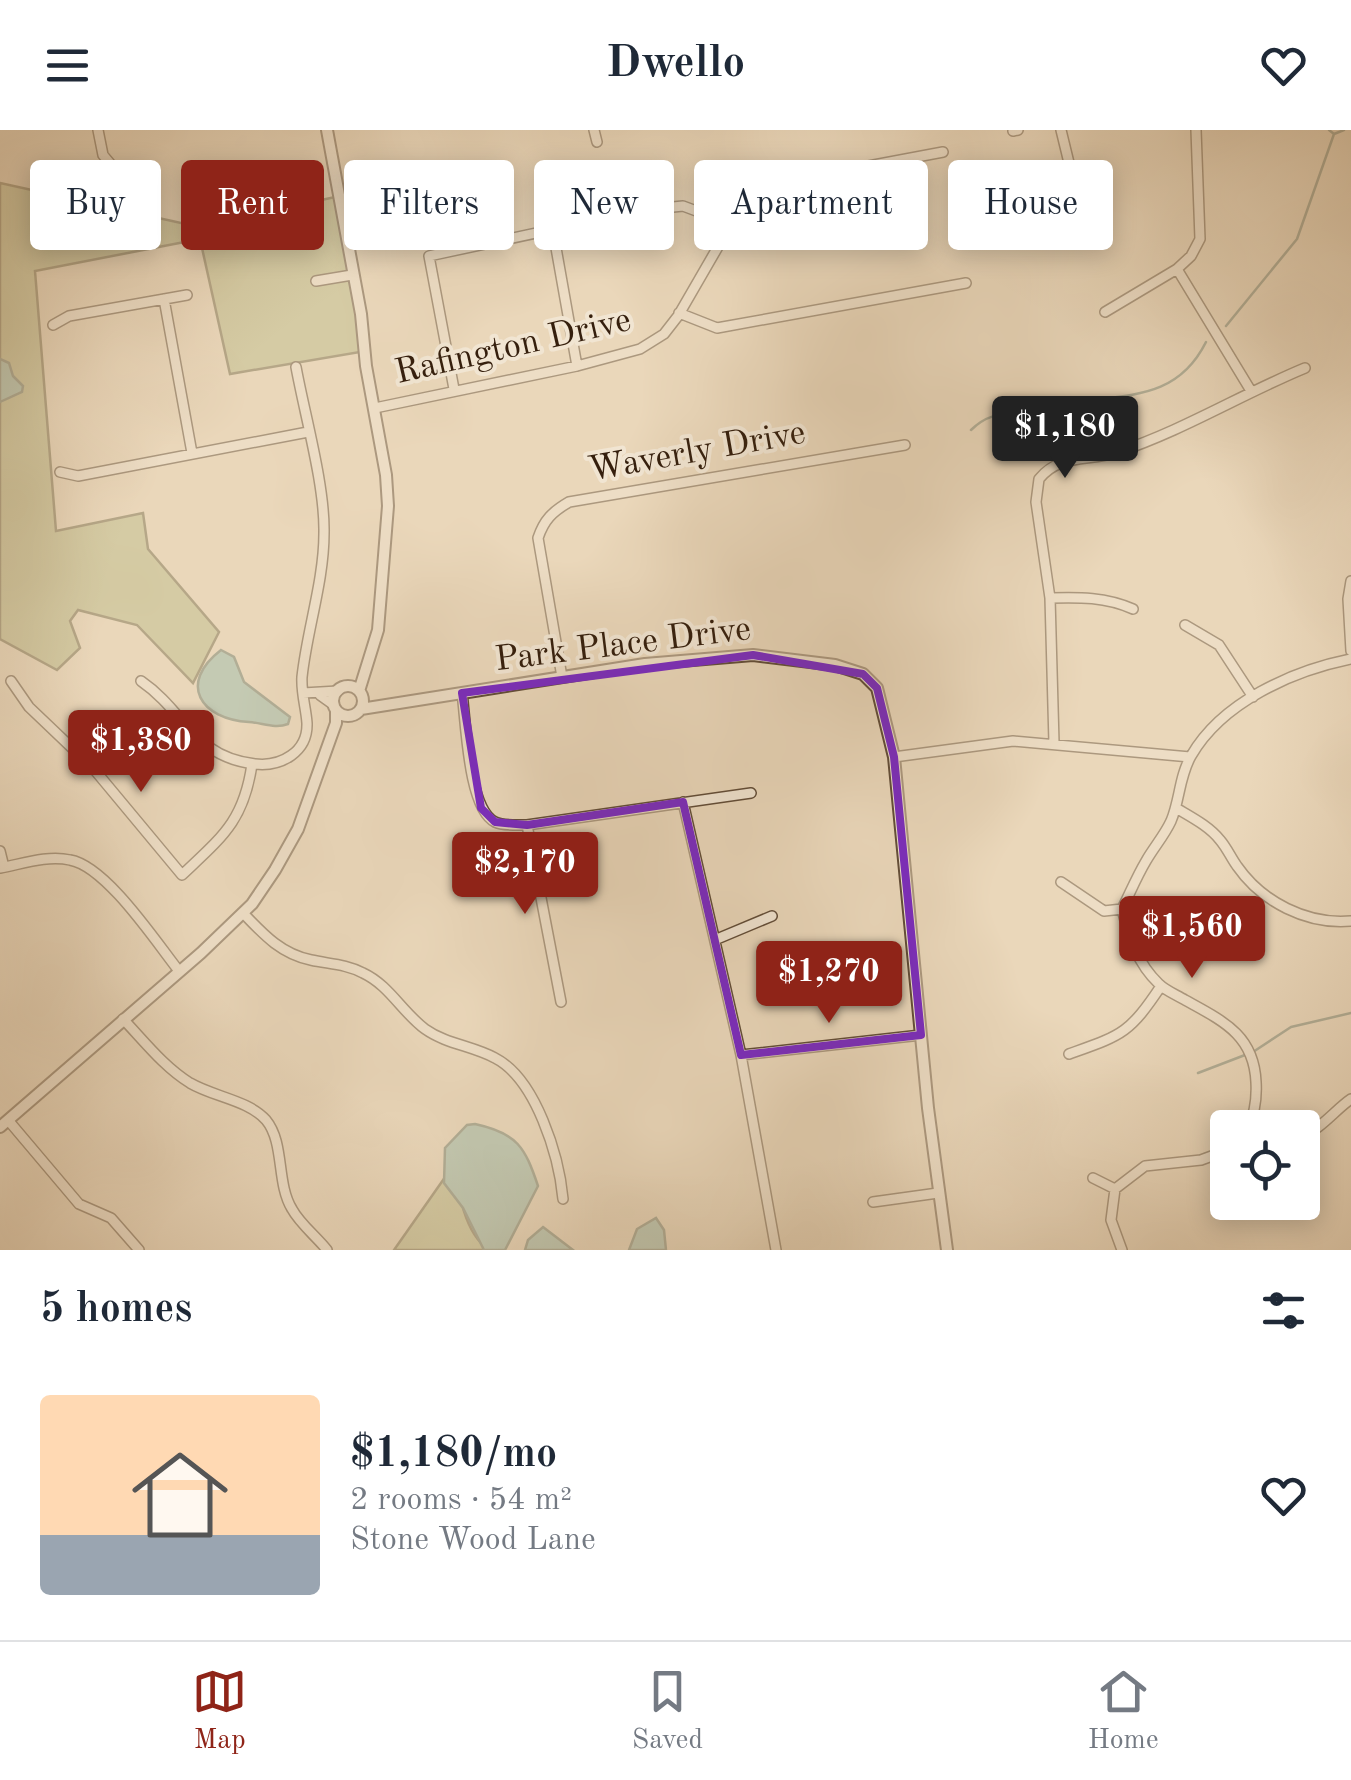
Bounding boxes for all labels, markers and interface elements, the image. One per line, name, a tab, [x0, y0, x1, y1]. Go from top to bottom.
icon: menu	[40, 38, 95, 93]
icon: heart	[1256, 38, 1311, 93]
text: Dwello	[606, 42, 745, 87]
chip: Buy	[30, 160, 161, 250]
chip: Rent	[181, 160, 324, 250]
chip: Filters	[344, 160, 514, 250]
chip: New	[534, 160, 674, 250]
chip: Apartment	[694, 160, 928, 250]
chip: House	[948, 160, 1113, 250]
street label: Rafington Drive	[392, 303, 634, 391]
pin: $1,180	[984, 396, 1146, 481]
text: $1,180	[1014, 412, 1116, 444]
street label: Waverly Drive	[586, 416, 808, 488]
street label: Park Place Drive	[493, 612, 753, 678]
pin: $1,380	[60, 710, 222, 795]
text: $1,380	[90, 726, 192, 758]
pin: $2,170	[444, 832, 606, 917]
text: $2,170	[474, 848, 576, 880]
pin: $1,560	[1111, 896, 1273, 981]
text: $1,560	[1141, 912, 1243, 944]
pin: $1,270	[748, 941, 910, 1026]
text: $1,270	[778, 957, 880, 989]
map controls	[1210, 1110, 1320, 1220]
button: locate	[1210, 1110, 1320, 1220]
icon: filters	[1256, 1283, 1311, 1338]
text: 5 homes	[40, 1289, 192, 1331]
text: $1,180/mo	[350, 1434, 557, 1476]
icon: home	[120, 1435, 240, 1555]
icon: heart	[1256, 1468, 1311, 1523]
text: 2 rooms · 54 m²	[350, 1485, 572, 1517]
text: Stone Wood Lane	[350, 1525, 596, 1557]
tab: Map	[192, 1664, 247, 1759]
tab: Saved	[632, 1664, 703, 1759]
tab: Home	[1088, 1664, 1159, 1759]

